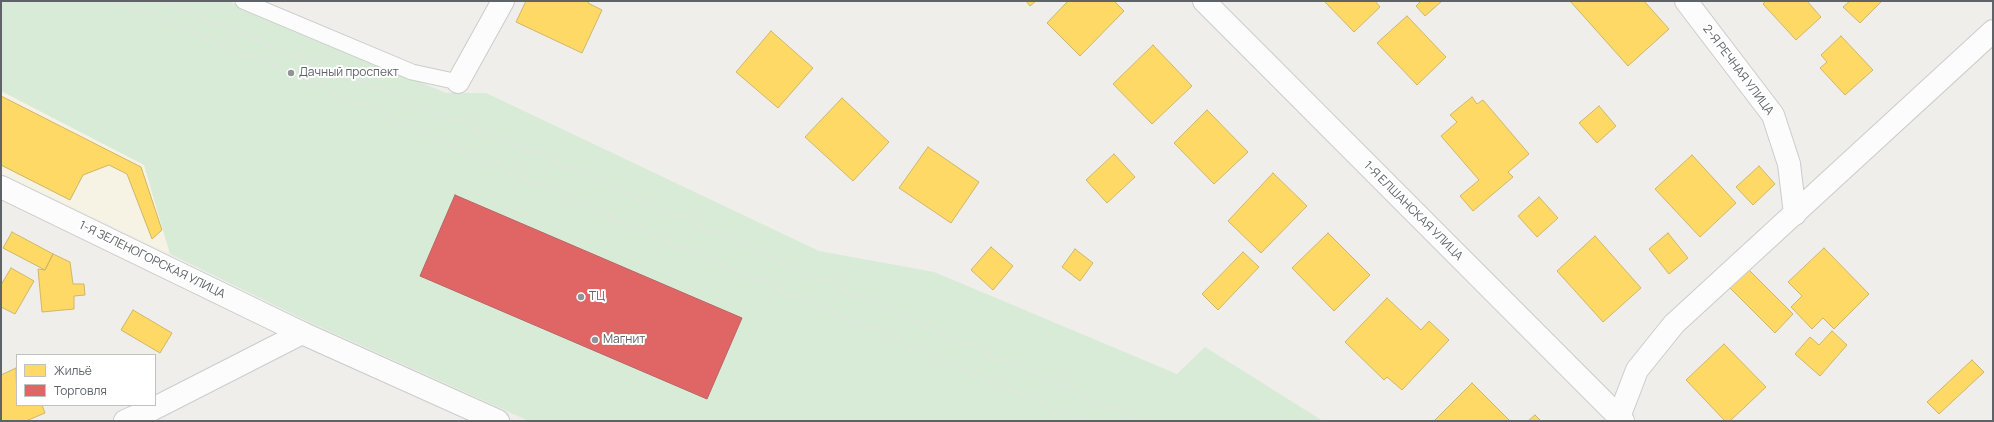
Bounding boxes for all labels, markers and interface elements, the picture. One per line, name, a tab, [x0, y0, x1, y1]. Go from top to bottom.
street label: 2-Я РЕЧНАЯ УЛИЦА	[1699, 22, 1777, 118]
place label: Дачный проспект	[299, 66, 399, 80]
marker: Дачный проспект	[286, 68, 296, 78]
street label: 1-Я ЕЛШАНСКАЯ УЛИЦА	[1360, 158, 1466, 264]
street label: 1-Я ЗЕЛЕНОГОРСКАЯ УЛИЦА	[77, 218, 227, 302]
place label: ТЦ	[589, 290, 605, 304]
marker: ТЦ	[576, 292, 586, 302]
place label: Магнит	[603, 333, 645, 347]
marker: Магнит	[590, 335, 600, 345]
legend	[16, 354, 156, 406]
text: Жильё	[54, 362, 92, 379]
text: Торговля	[54, 382, 107, 399]

